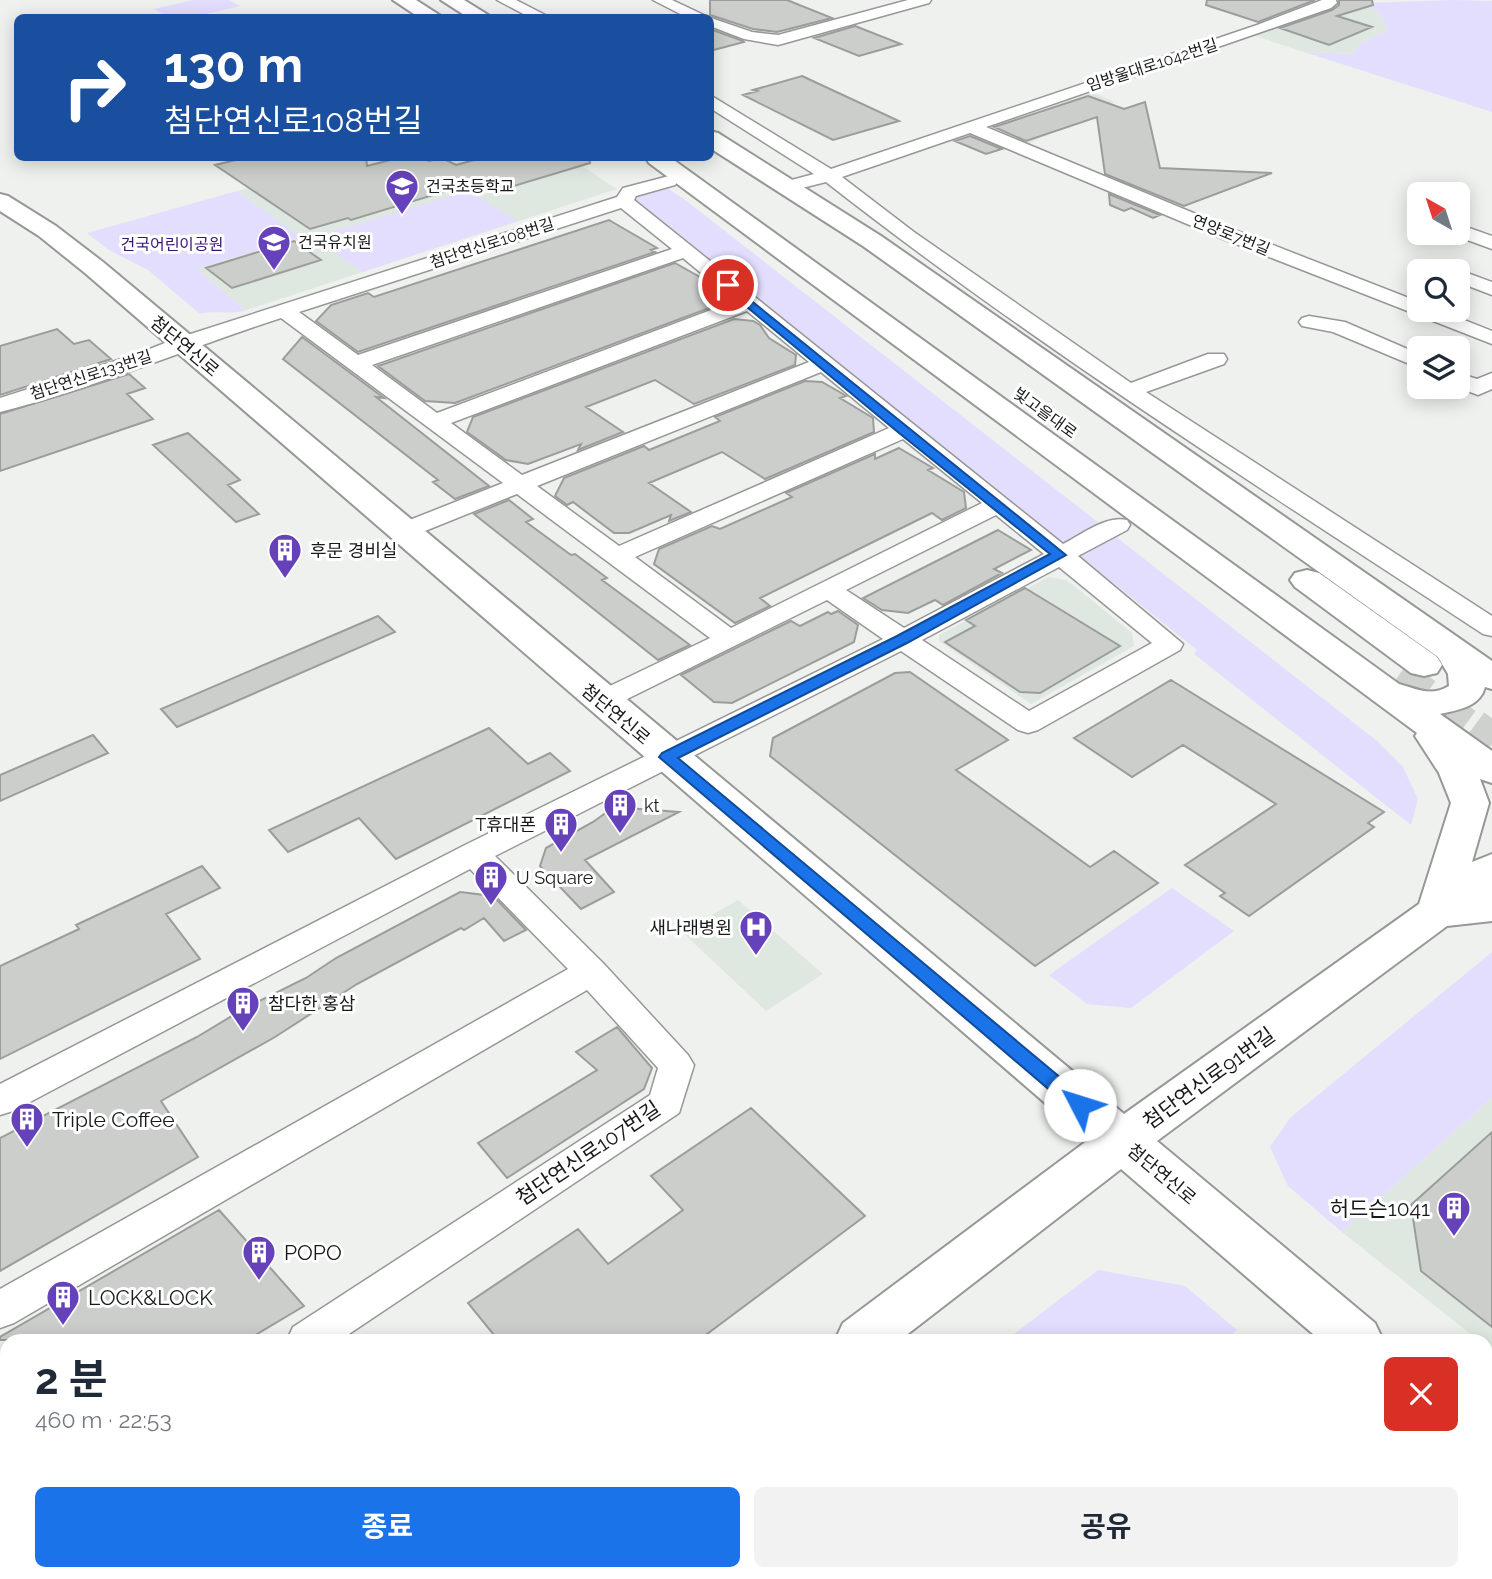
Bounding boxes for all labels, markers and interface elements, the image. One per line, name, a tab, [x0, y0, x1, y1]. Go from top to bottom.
street label: 임방울대로1042번길	[1084, 35, 1220, 95]
text: 130 m	[164, 36, 303, 93]
icon: right	[49, 42, 140, 133]
text: 첨단연신로108번길	[164, 102, 422, 139]
school or university icon: 건국초등학교	[383, 167, 421, 216]
place label: 건국초등학교	[426, 177, 514, 196]
north arrow	[1407, 182, 1470, 245]
map controls	[1407, 182, 1470, 399]
street label: 연양로7번길	[1189, 211, 1273, 259]
street label: 첨단연신로108번길	[428, 214, 556, 272]
school or university icon: 건국유치원	[255, 223, 293, 272]
place label: 건국유치원	[298, 233, 372, 252]
park label: 건국어린이공원	[120, 235, 224, 254]
pin	[698, 255, 758, 315]
button: search	[1407, 259, 1470, 322]
icon: arrive	[709, 266, 747, 304]
street label: 첨단연신로	[147, 311, 223, 381]
button: layers	[1407, 336, 1470, 399]
street label: 첨단연신로133번길	[28, 346, 154, 404]
street label: 빛고을대로	[1010, 384, 1081, 442]
building icon: 후문 경비실	[266, 531, 304, 580]
place label: 후문 경비실	[310, 540, 397, 561]
street label: 첨단연신로	[578, 679, 654, 749]
building icon: kt	[601, 786, 639, 835]
place label: kt	[644, 795, 660, 816]
building icon: T휴대폰	[542, 805, 580, 854]
place label: T휴대폰	[475, 814, 536, 835]
building icon: U Square	[472, 858, 510, 907]
place label: U Square	[516, 867, 594, 888]
hospital icon: 새나래병원	[737, 908, 775, 957]
place label: 새나래병원	[649, 917, 732, 938]
building icon: 참다한 홍삼	[224, 984, 262, 1033]
place label: 참다한 홍삼	[268, 993, 355, 1014]
street label: 첨단연신로91번길	[1138, 1022, 1280, 1134]
position arrow	[1043, 1068, 1117, 1142]
street label: 첨단연신로107번길	[511, 1096, 665, 1210]
building icon: Triple Coffee	[8, 1100, 46, 1149]
place label: Triple Coffee	[52, 1107, 175, 1132]
street label: 첨단연신로	[1124, 1139, 1200, 1209]
building icon: 허드슨1041	[1435, 1189, 1473, 1238]
place label: 허드슨1041	[1330, 1196, 1430, 1221]
building icon: POPO	[240, 1233, 278, 1282]
place label: POPO	[284, 1240, 342, 1265]
building icon: LOCK&LOCK	[44, 1278, 82, 1327]
place label: LOCK&LOCK	[88, 1285, 213, 1310]
text: 2 분	[35, 1355, 107, 1404]
button: close	[1384, 1357, 1458, 1431]
text: 460 m · 22:53	[35, 1406, 172, 1433]
button: 종료	[35, 1487, 740, 1567]
button: 공유	[754, 1487, 1458, 1567]

